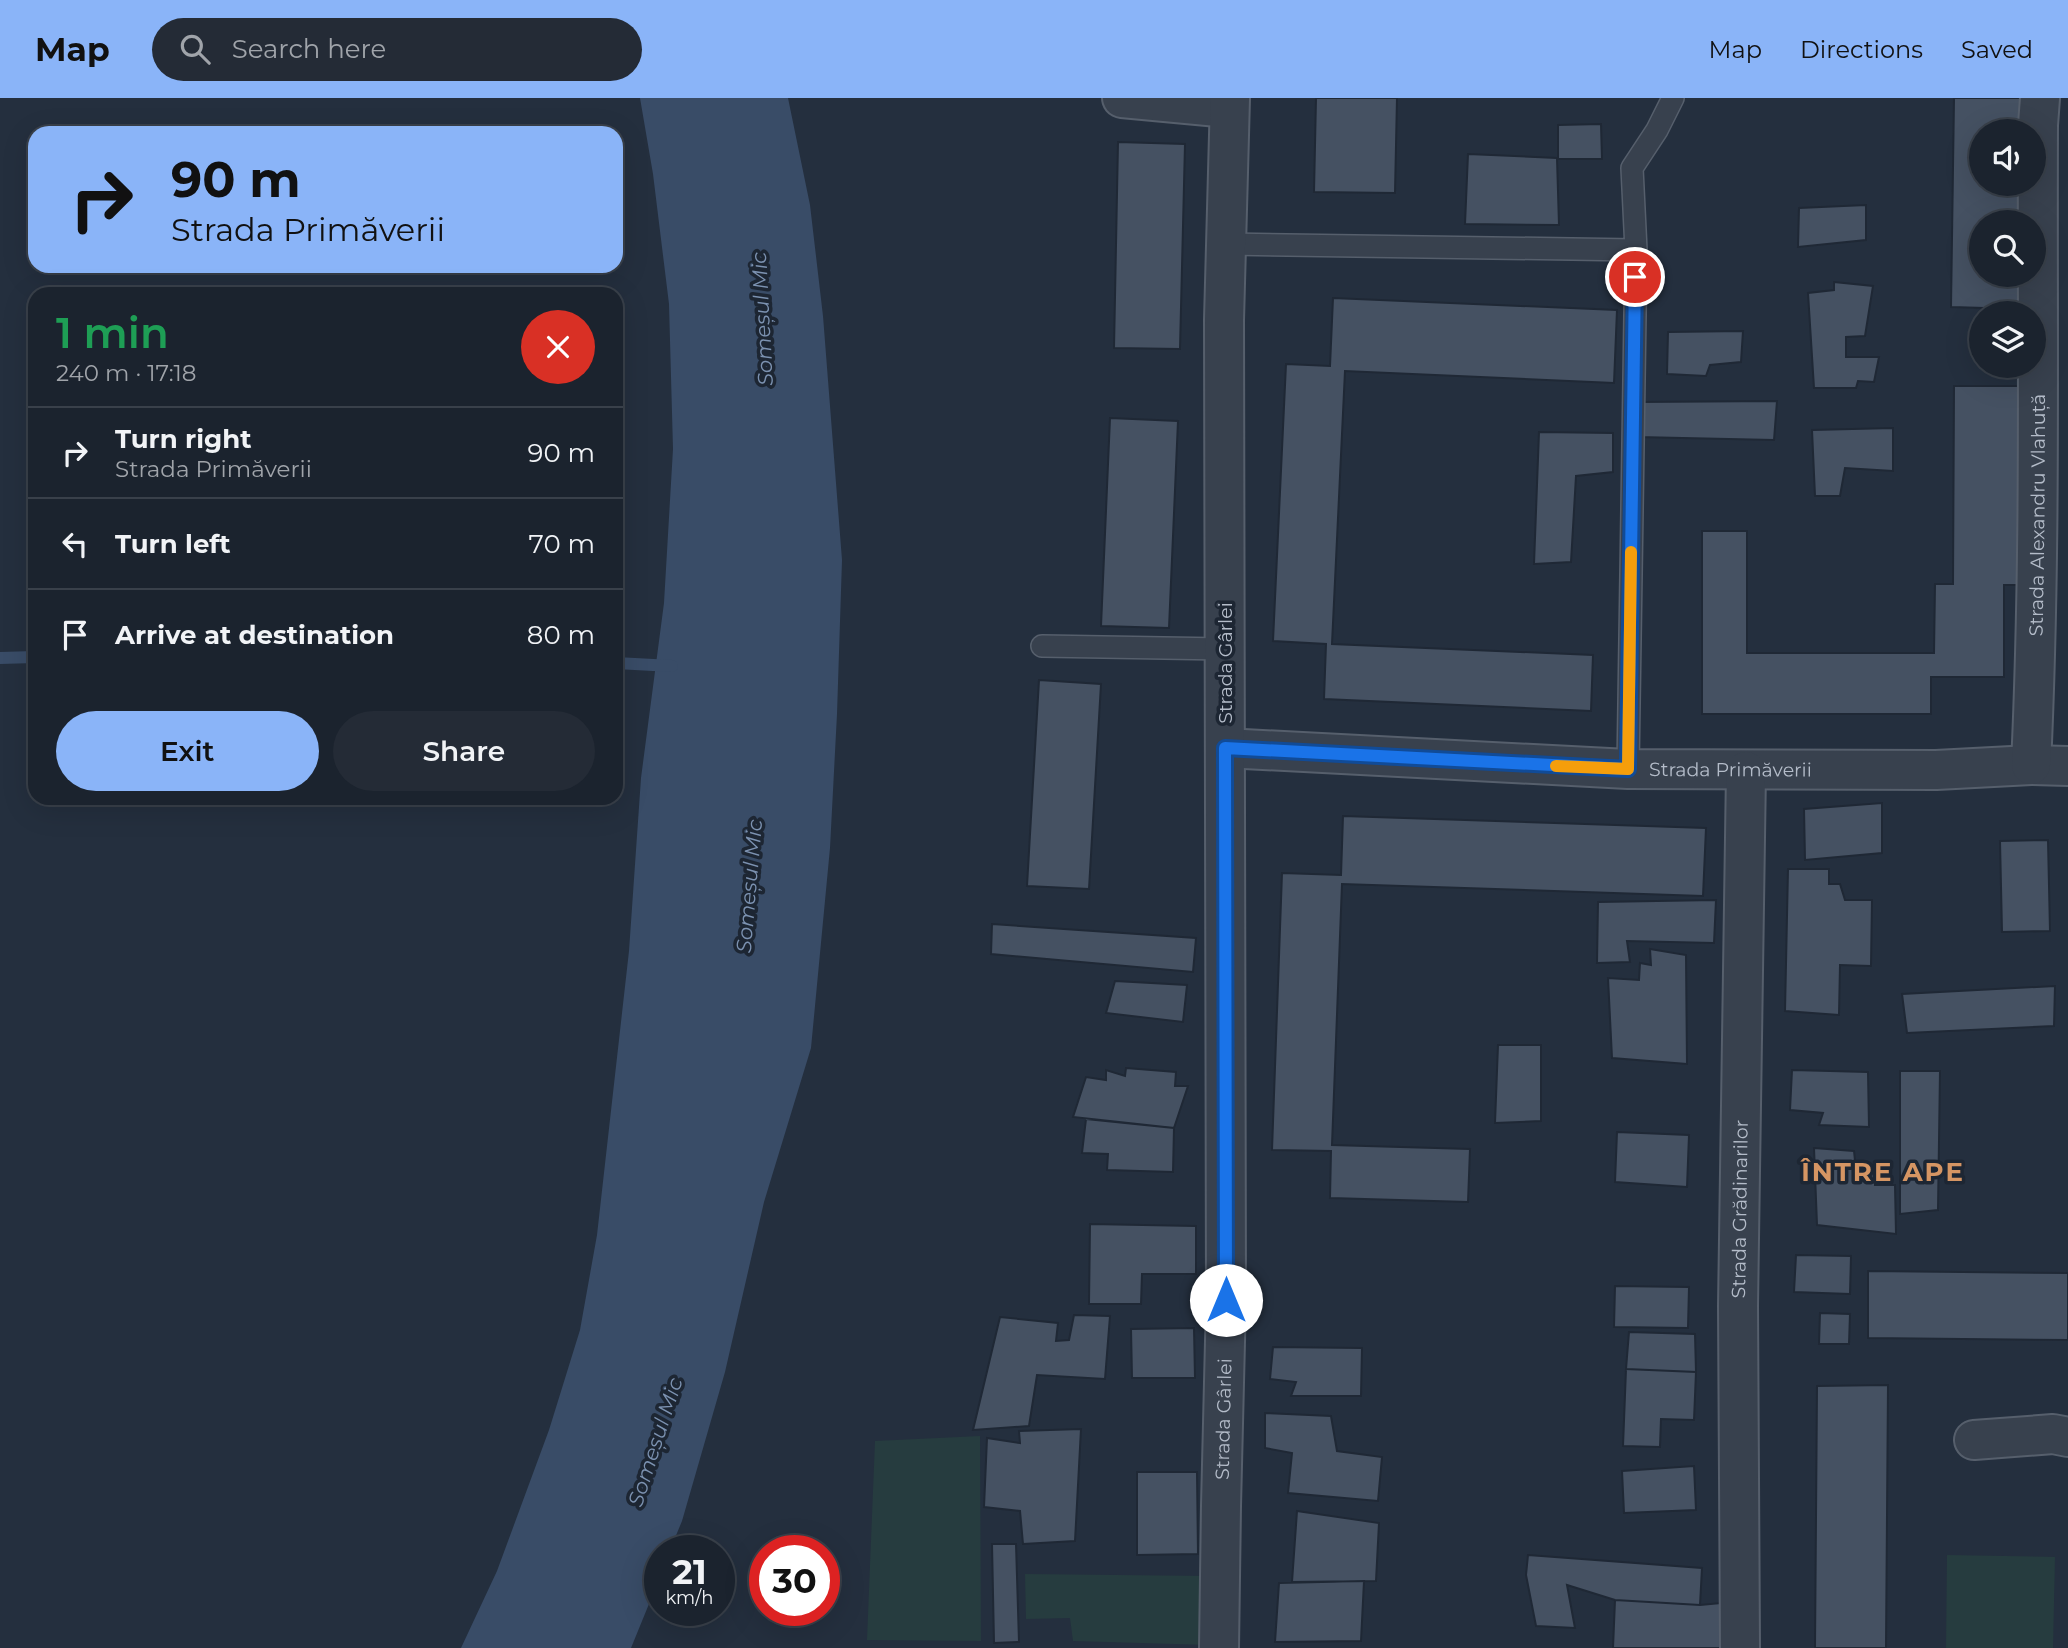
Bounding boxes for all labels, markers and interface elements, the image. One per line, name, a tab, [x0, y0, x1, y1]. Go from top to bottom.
search box	[152, 18, 642, 81]
text: Map	[35, 29, 110, 69]
icon: search	[176, 30, 214, 68]
text: Search here	[232, 33, 386, 65]
text: Map	[1709, 35, 1762, 64]
text: Directions	[1800, 35, 1923, 64]
text: Saved	[1961, 35, 2033, 64]
map controls	[1969, 119, 2046, 378]
button: sound	[1969, 119, 2046, 196]
text: 90 m	[171, 150, 301, 209]
icon: right	[56, 154, 147, 245]
text: Strada Primăverii	[171, 210, 445, 249]
button: search	[1969, 210, 2046, 287]
pin	[1605, 247, 1665, 307]
water label: Someșul Mic	[746, 251, 779, 387]
icon: arrive	[1616, 258, 1654, 296]
button: layers	[1969, 301, 2046, 378]
text: 1 min	[56, 307, 169, 359]
button: close	[521, 310, 595, 384]
text: 240 m · 17:18	[56, 359, 197, 387]
street label: Strada Alexandru Vlahuță	[2024, 394, 2050, 637]
text: Turn right	[115, 423, 251, 455]
icon: right	[56, 434, 94, 472]
text: 90 m	[528, 437, 595, 469]
text: Strada Primăverii	[115, 455, 312, 483]
icon: left	[56, 525, 94, 563]
text: Turn left	[115, 528, 231, 560]
text: 70 m	[529, 528, 595, 560]
street label: Strada Gârlei	[1214, 602, 1237, 724]
icon: arrive	[56, 616, 94, 654]
text: Arrive at destination	[115, 619, 394, 651]
text: 80 m	[527, 619, 595, 651]
button: Exit	[56, 711, 319, 791]
button: Share	[333, 711, 595, 791]
street label: Strada Primăverii	[1649, 758, 1812, 781]
water label: Someșul Mic	[731, 818, 768, 954]
street label: Strada Grădinarilor	[1727, 1119, 1752, 1299]
district label: ÎNTRE APE	[1800, 1156, 1965, 1188]
position arrow	[1189, 1263, 1263, 1337]
street label: Strada Gârlei	[1210, 1358, 1236, 1480]
water label: Someșul Mic	[622, 1374, 689, 1510]
speed limit sign: 30	[749, 1535, 840, 1626]
text: 21	[672, 1550, 707, 1593]
text: km/h	[665, 1587, 714, 1609]

